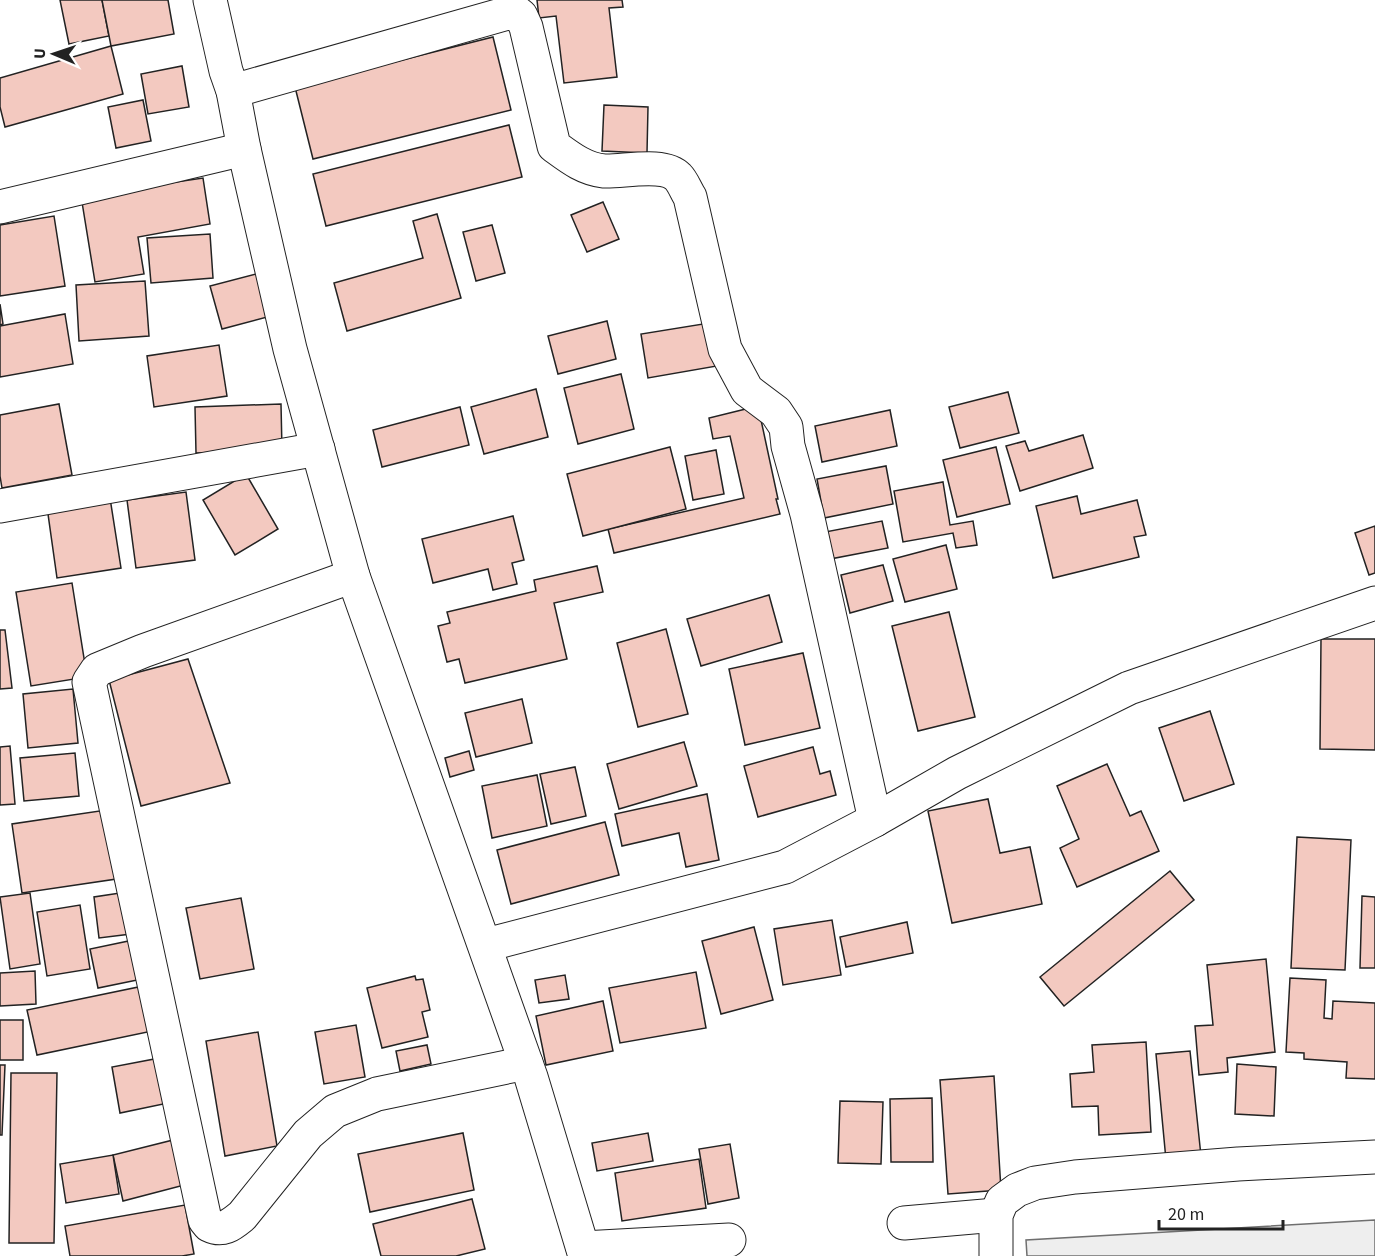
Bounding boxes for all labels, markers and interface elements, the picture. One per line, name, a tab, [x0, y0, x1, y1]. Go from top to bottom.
north arrow	[24, 24, 84, 84]
text: U	[29, 48, 51, 59]
scale bar	[1159, 1193, 1284, 1231]
text: 20 m	[1168, 1202, 1204, 1227]

